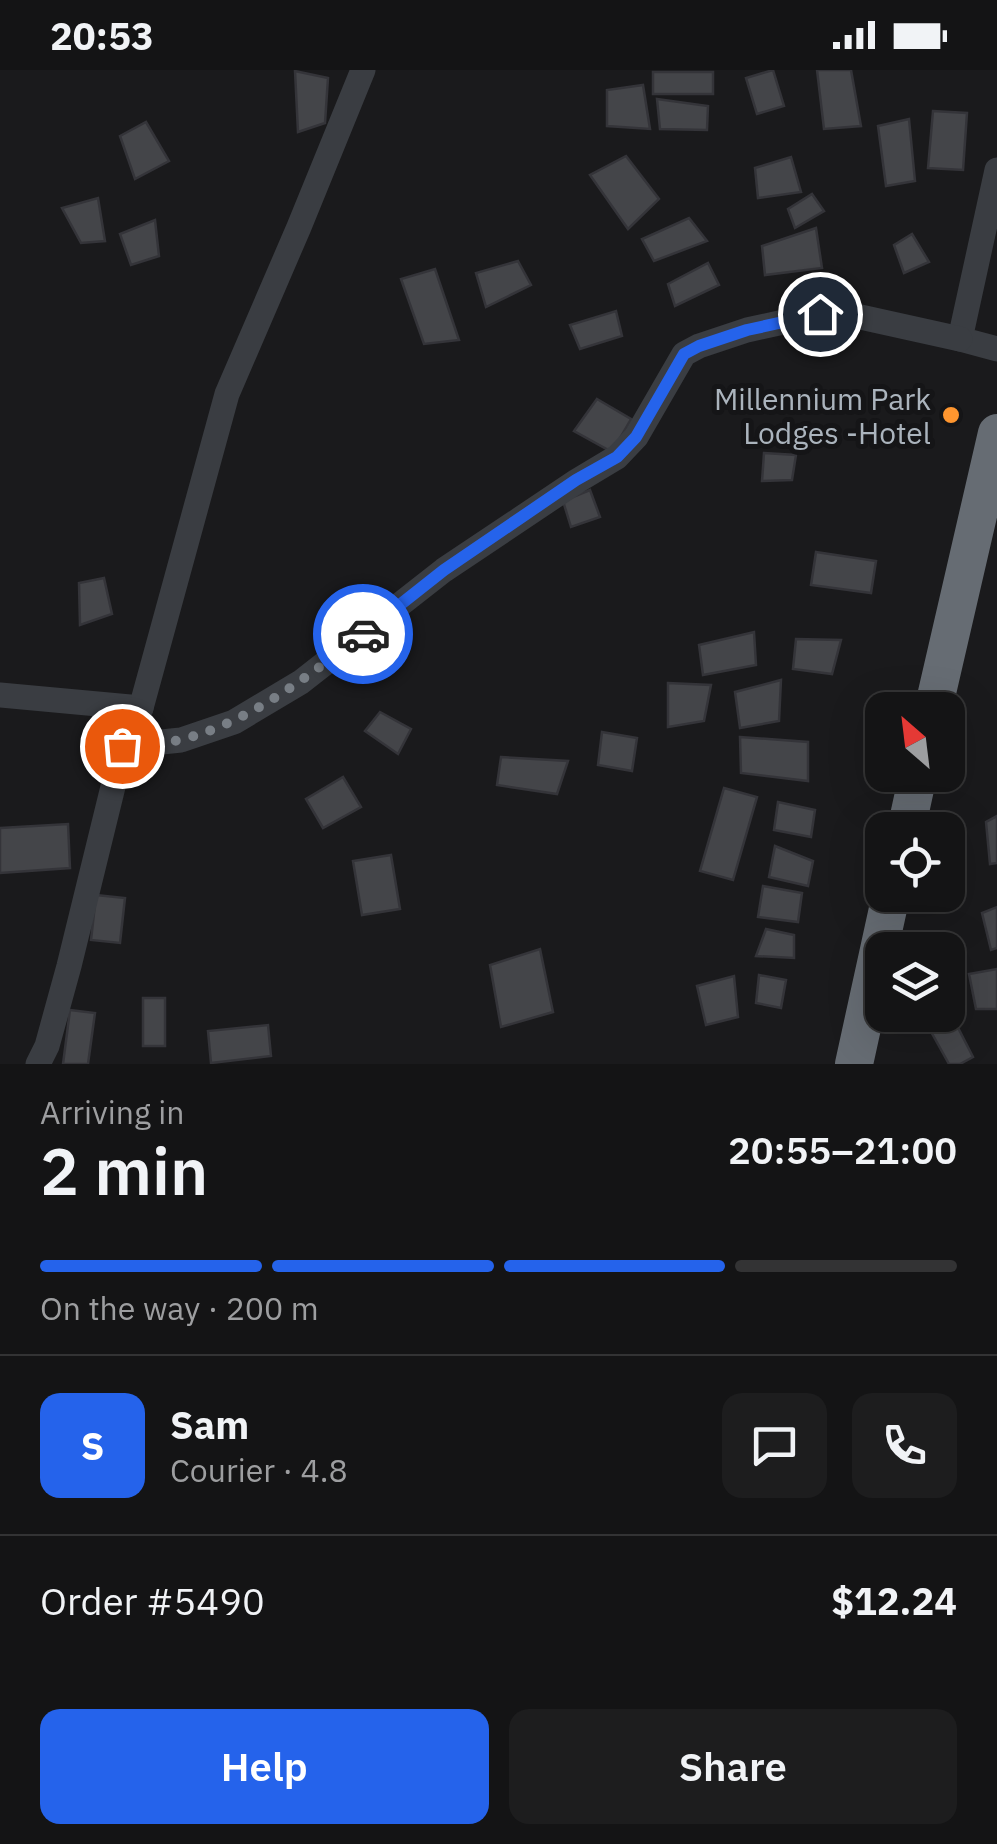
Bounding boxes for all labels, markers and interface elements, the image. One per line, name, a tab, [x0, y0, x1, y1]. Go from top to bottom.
text: 20:53	[50, 11, 154, 60]
pin	[778, 272, 863, 357]
icon: home	[793, 287, 848, 342]
place label: Millennium Park Lodges -Hotel	[714, 379, 931, 452]
marker: Millennium Park Lodges -Hotel	[940, 404, 962, 426]
courier	[313, 584, 413, 684]
icon: car	[336, 607, 391, 662]
north arrow	[865, 692, 965, 792]
map controls	[865, 692, 965, 1032]
pin	[80, 704, 165, 789]
icon: bag	[95, 719, 150, 774]
button: locate	[865, 812, 965, 912]
button: layers	[865, 932, 965, 1032]
text: Arriving in	[40, 1091, 185, 1133]
text: 20:55–21:00	[728, 1125, 957, 1174]
text: 2 min	[40, 1128, 208, 1213]
text: On the way · 200 m	[40, 1287, 319, 1329]
button: chat	[722, 1393, 827, 1498]
button: phone	[852, 1393, 957, 1498]
text: Sam	[170, 1400, 249, 1449]
text: S	[81, 1421, 104, 1470]
text: Courier · 4.8	[170, 1449, 348, 1491]
text: Order #5490	[40, 1576, 265, 1625]
text: $12.24	[831, 1576, 957, 1625]
button: Help	[40, 1709, 489, 1824]
button: Share	[509, 1709, 957, 1824]

